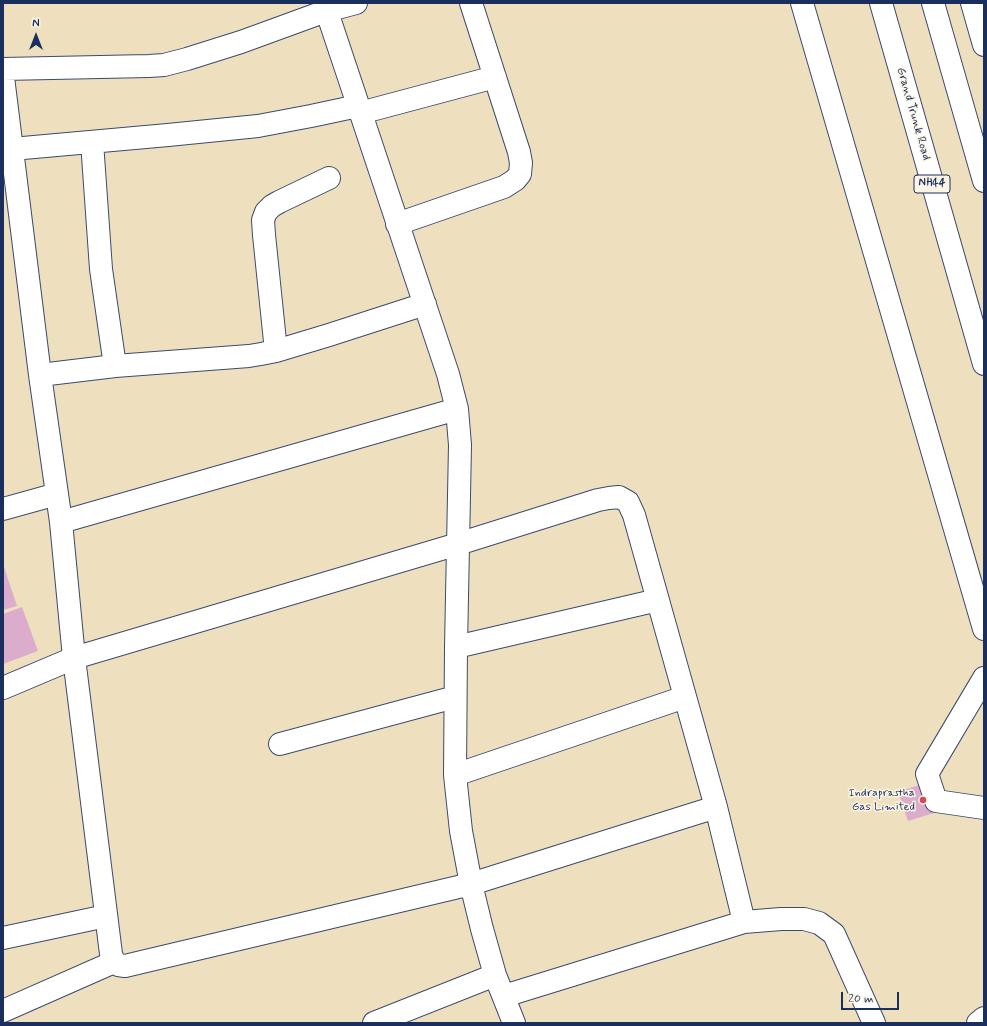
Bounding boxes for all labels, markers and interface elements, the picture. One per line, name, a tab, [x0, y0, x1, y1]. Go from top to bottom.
north arrow	[16, 16, 56, 56]
text: N	[32, 17, 40, 31]
street label: Grand Trunk Road	[893, 66, 933, 162]
road number: NH44	[914, 175, 950, 193]
place label: Indraprastha Gas Limited	[848, 786, 915, 814]
marker: Indraprastha Gas Limited	[918, 795, 928, 805]
scale bar	[843, 984, 901, 1010]
text: 20 m	[848, 991, 874, 1007]

